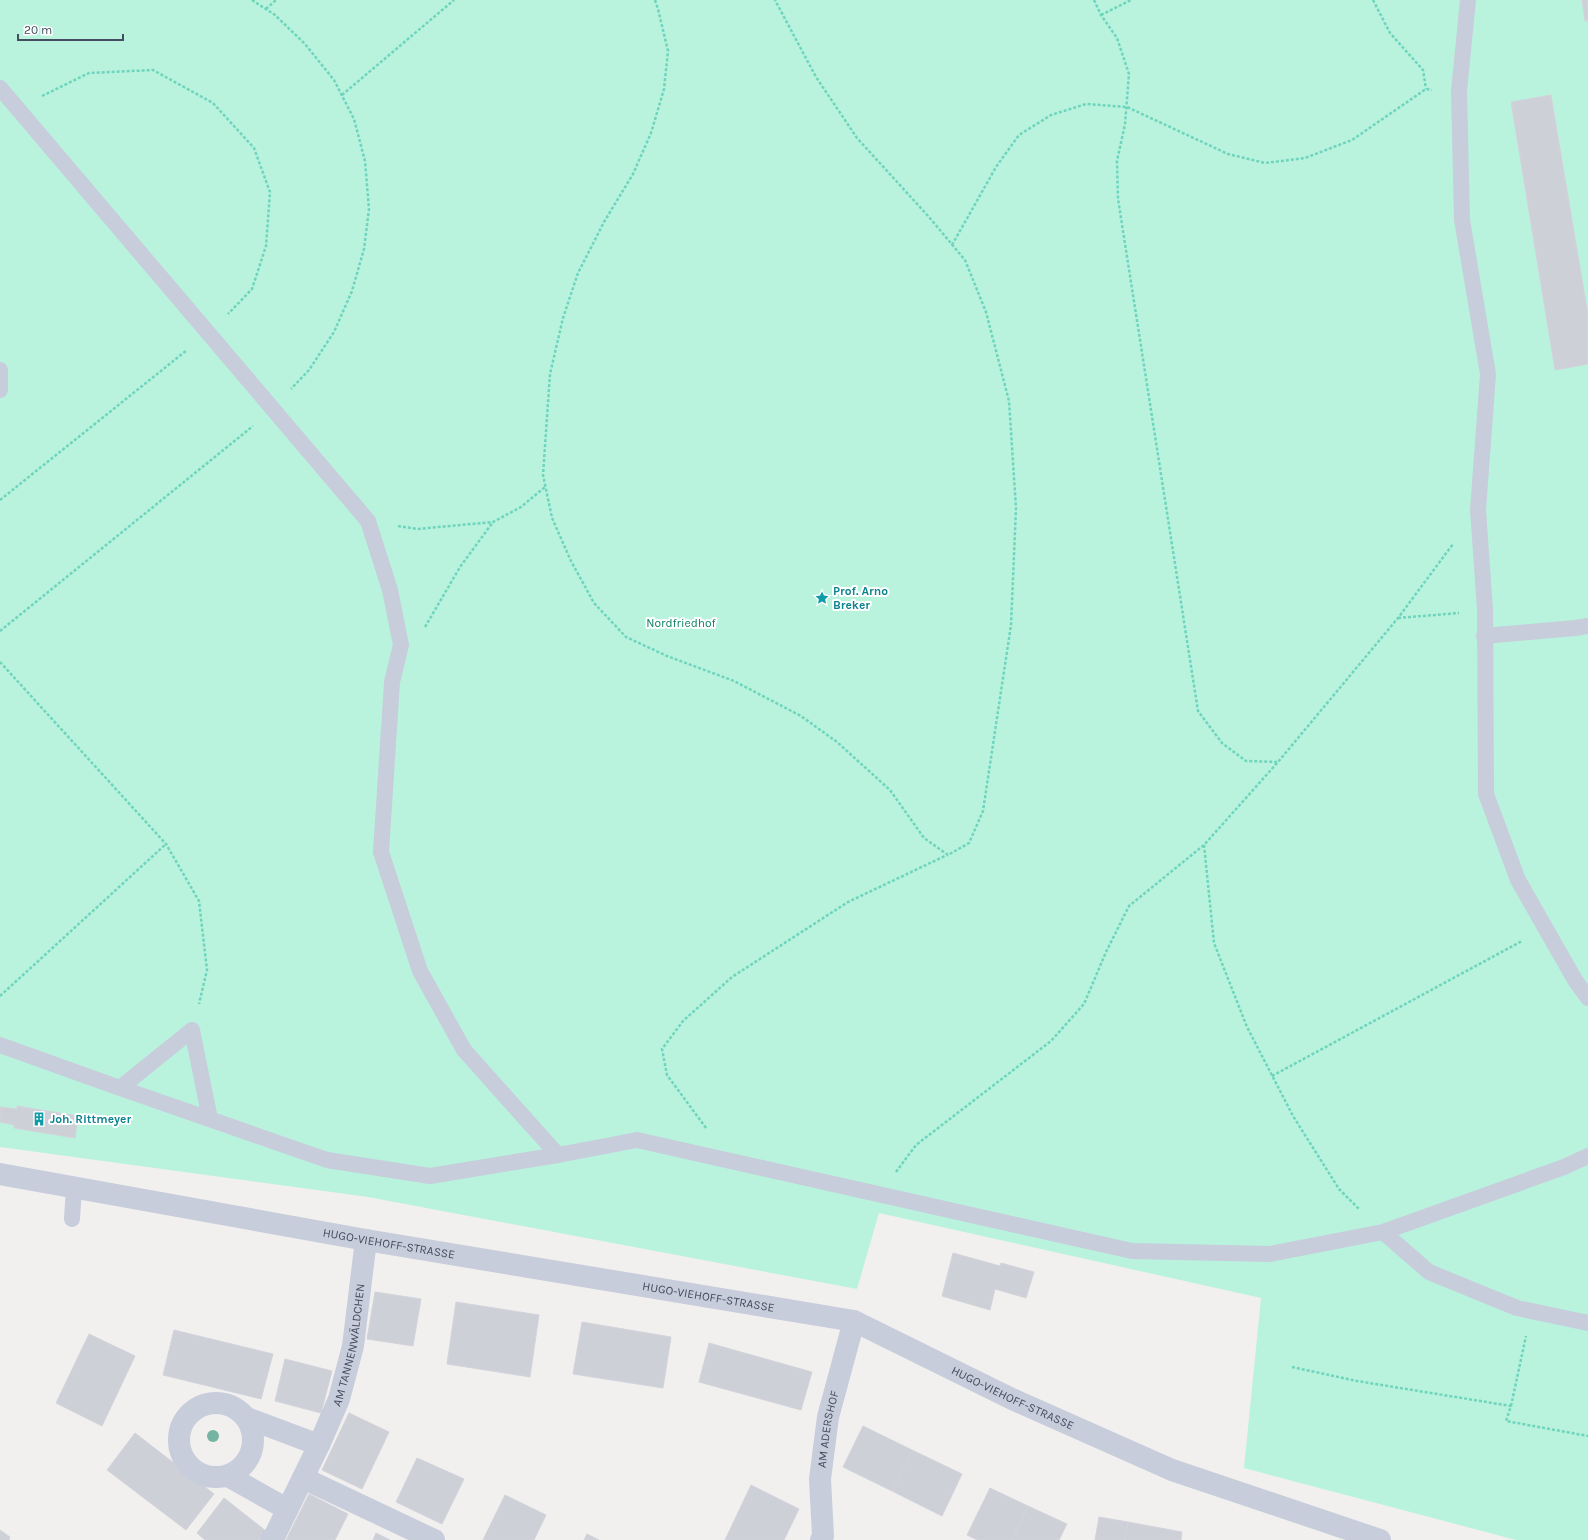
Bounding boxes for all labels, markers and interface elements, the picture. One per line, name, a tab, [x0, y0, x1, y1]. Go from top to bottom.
scale bar	[18, 16, 123, 42]
text: 20 m	[24, 23, 52, 37]
place label: Prof. Arno Breker	[833, 584, 888, 612]
place icon: Prof. Arno Breker	[814, 590, 830, 606]
park label: Nordfriedhof	[646, 616, 717, 630]
building icon: Joh. Rittmeyer	[31, 1111, 47, 1127]
place label: Joh. Rittmeyer	[50, 1112, 131, 1126]
street label: HUGO-VIEHOFF-STRASSE	[322, 1225, 456, 1262]
street label: HUGO-VIEHOFF-STRASSE	[641, 1279, 776, 1315]
street label: AM TANNENWÄLDCHEN	[330, 1283, 368, 1408]
street label: HUGO-VIEHOFF-STRASSE	[949, 1363, 1076, 1433]
street label: AM ADERSHOF	[815, 1389, 842, 1469]

